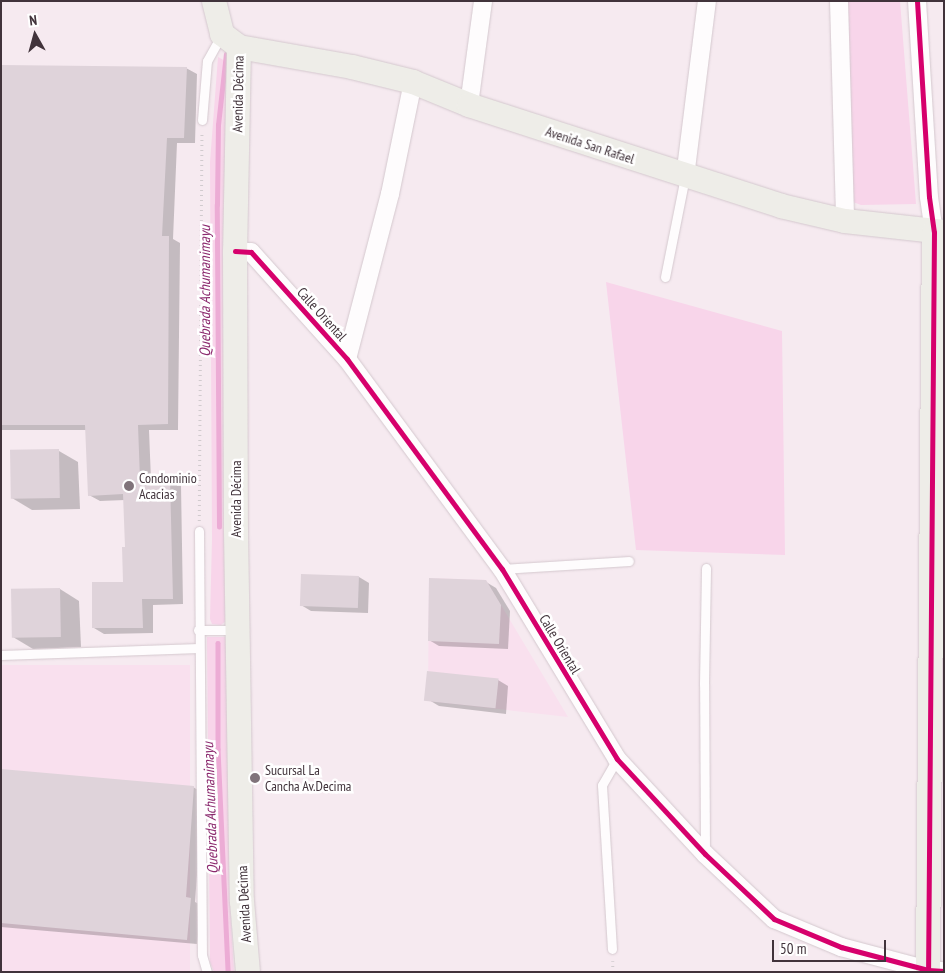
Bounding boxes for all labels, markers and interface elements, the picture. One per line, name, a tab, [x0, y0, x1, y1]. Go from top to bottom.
north arrow	[10, 10, 60, 60]
text: N	[28, 11, 38, 30]
street label: Avenida Décima	[229, 55, 247, 133]
street label: Avenida San Rafael	[543, 123, 637, 167]
water label: Quebrada Achumanimayu	[196, 225, 214, 357]
street label: Calle Oriental	[294, 284, 350, 344]
street label: Avenida Décima	[228, 461, 244, 537]
place label: Condominio Acacias	[139, 470, 197, 502]
marker: Condominio Acacias	[123, 480, 135, 492]
street label: Calle Oriental	[536, 611, 584, 677]
water label: Quebrada Achumanimayu	[199, 742, 221, 874]
place label: Sucursal La Cancha Av.Decima	[265, 762, 352, 794]
marker: Sucursal La Cancha Av.Decima	[249, 772, 261, 784]
street label: Avenida Décima	[234, 865, 254, 943]
scale bar	[775, 930, 889, 962]
text: 50 m	[780, 939, 806, 958]

